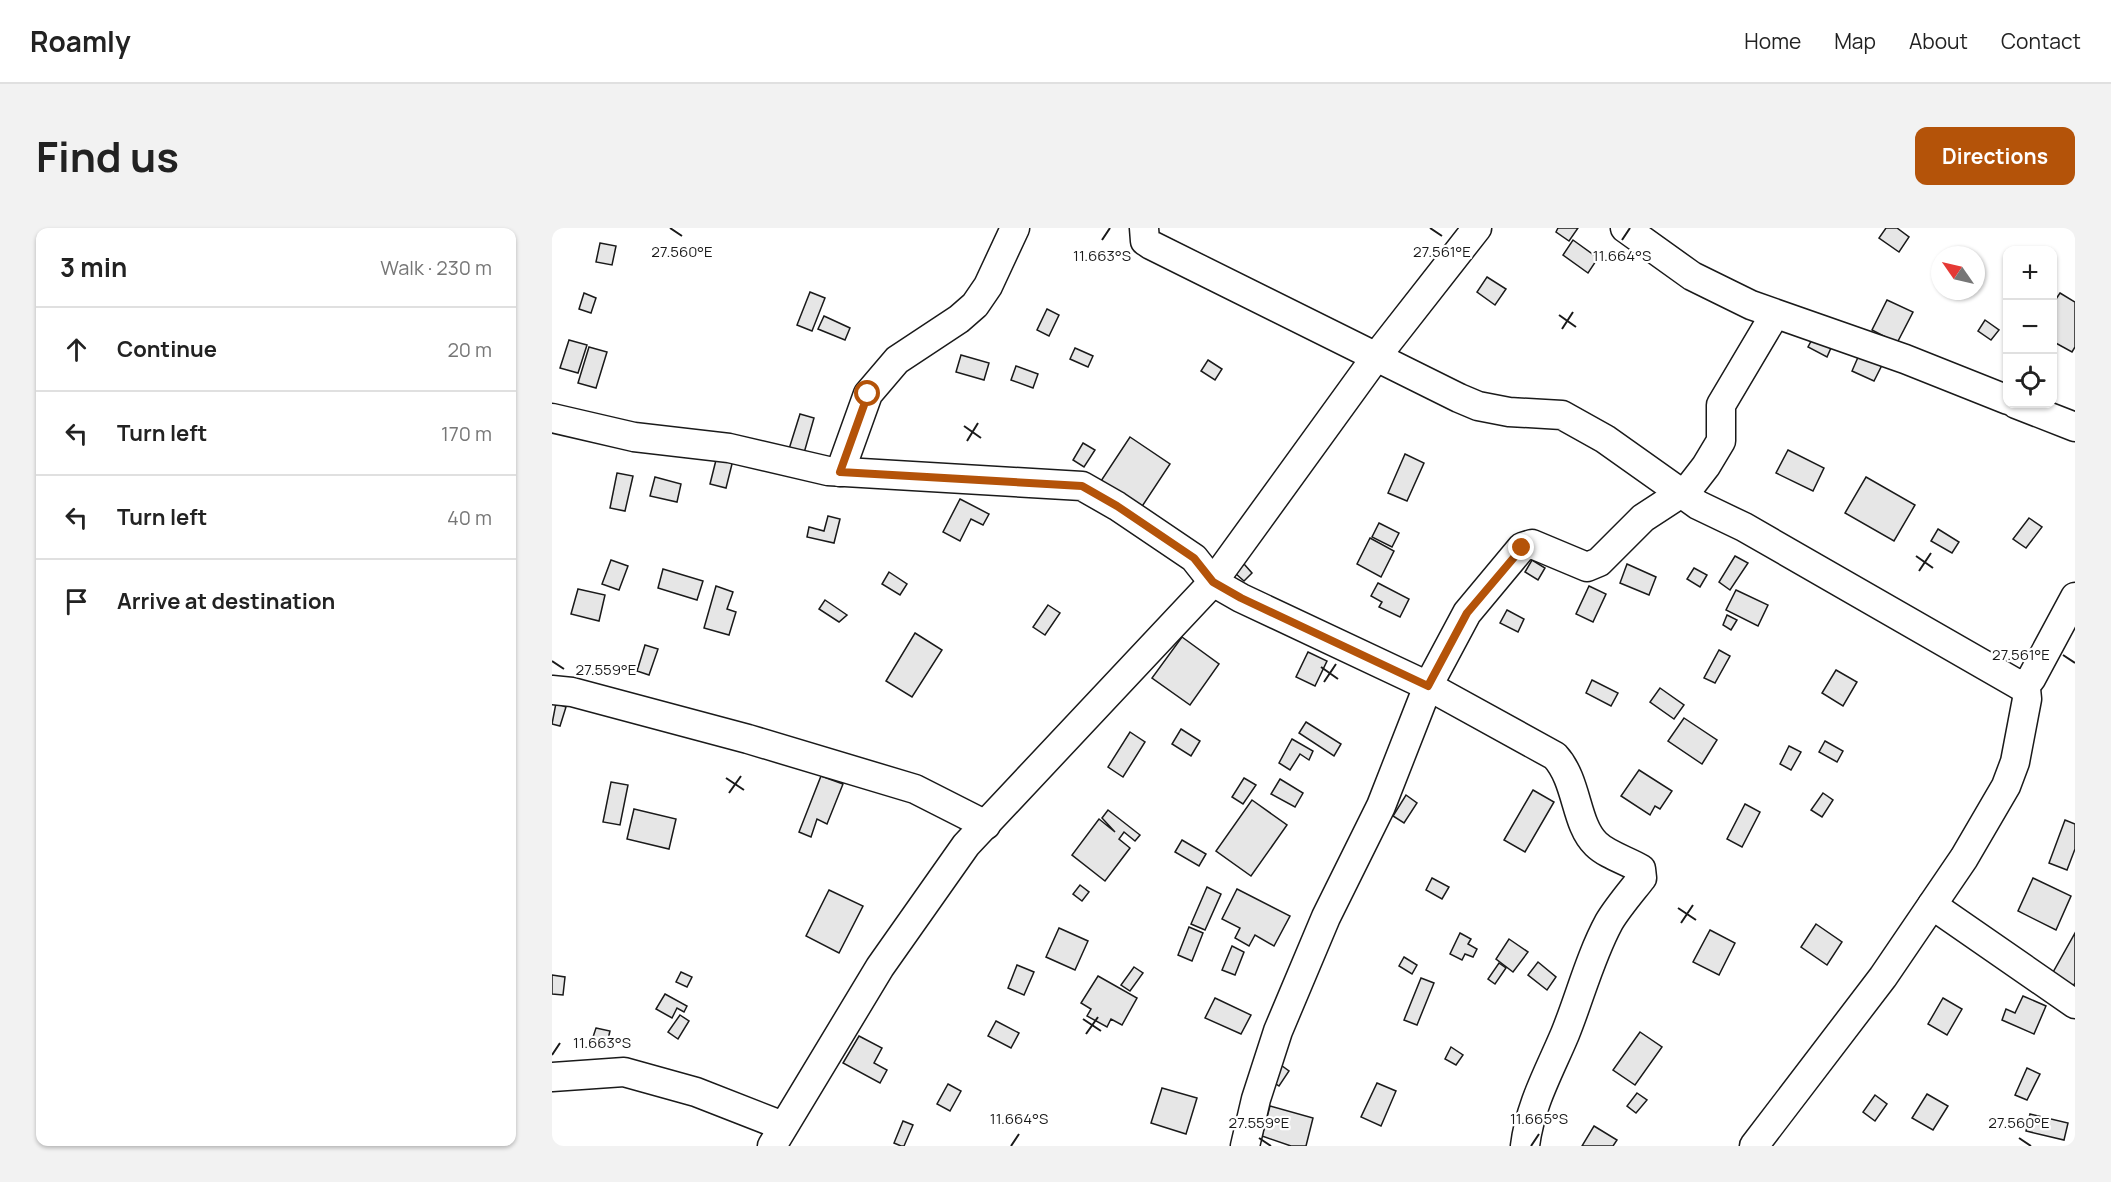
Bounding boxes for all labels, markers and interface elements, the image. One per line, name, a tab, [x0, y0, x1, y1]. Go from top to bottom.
text: Roamly	[30, 22, 131, 60]
text: Home	[1744, 27, 1801, 55]
text: Map	[1834, 27, 1876, 55]
text: About	[1909, 27, 1968, 55]
text: Contact	[2001, 27, 2081, 55]
text: Find us	[36, 127, 179, 185]
button: Directions	[1915, 127, 2075, 185]
text: 27.560°E	[651, 241, 713, 262]
text: 27.561°E	[1413, 241, 1471, 262]
text: 11.663°S	[1073, 245, 1131, 266]
text: 11.664°S	[1593, 245, 1651, 266]
north arrow	[1931, 246, 1985, 300]
map controls	[2003, 246, 2057, 408]
button: +	[2003, 246, 2057, 300]
text: 3 min	[60, 249, 127, 285]
text: Walk · 230 m	[380, 254, 492, 281]
button: −	[2003, 300, 2057, 354]
icon: ahead	[60, 333, 93, 366]
text: Continue	[117, 334, 217, 364]
text: 20 m	[447, 336, 492, 363]
button: locate	[2003, 354, 2057, 408]
route start	[854, 380, 880, 406]
icon: left	[60, 417, 93, 450]
text: Turn left	[117, 418, 207, 448]
text: 170 m	[441, 420, 492, 447]
icon: left	[60, 501, 93, 534]
text: Turn left	[117, 502, 207, 532]
text: 40 m	[447, 504, 492, 531]
route end	[1508, 534, 1534, 560]
icon: arrive	[60, 585, 93, 618]
text: Arrive at destination	[117, 586, 335, 616]
text: 27.561°E	[1992, 644, 2050, 665]
text: 27.559°E	[576, 659, 636, 680]
text: 11.663°S	[573, 1032, 631, 1053]
text: 11.664°S	[990, 1108, 1048, 1129]
text: 11.665°S	[1510, 1108, 1568, 1129]
text: 27.559°E	[1229, 1112, 1289, 1133]
text: 27.560°E	[1988, 1112, 2050, 1133]

